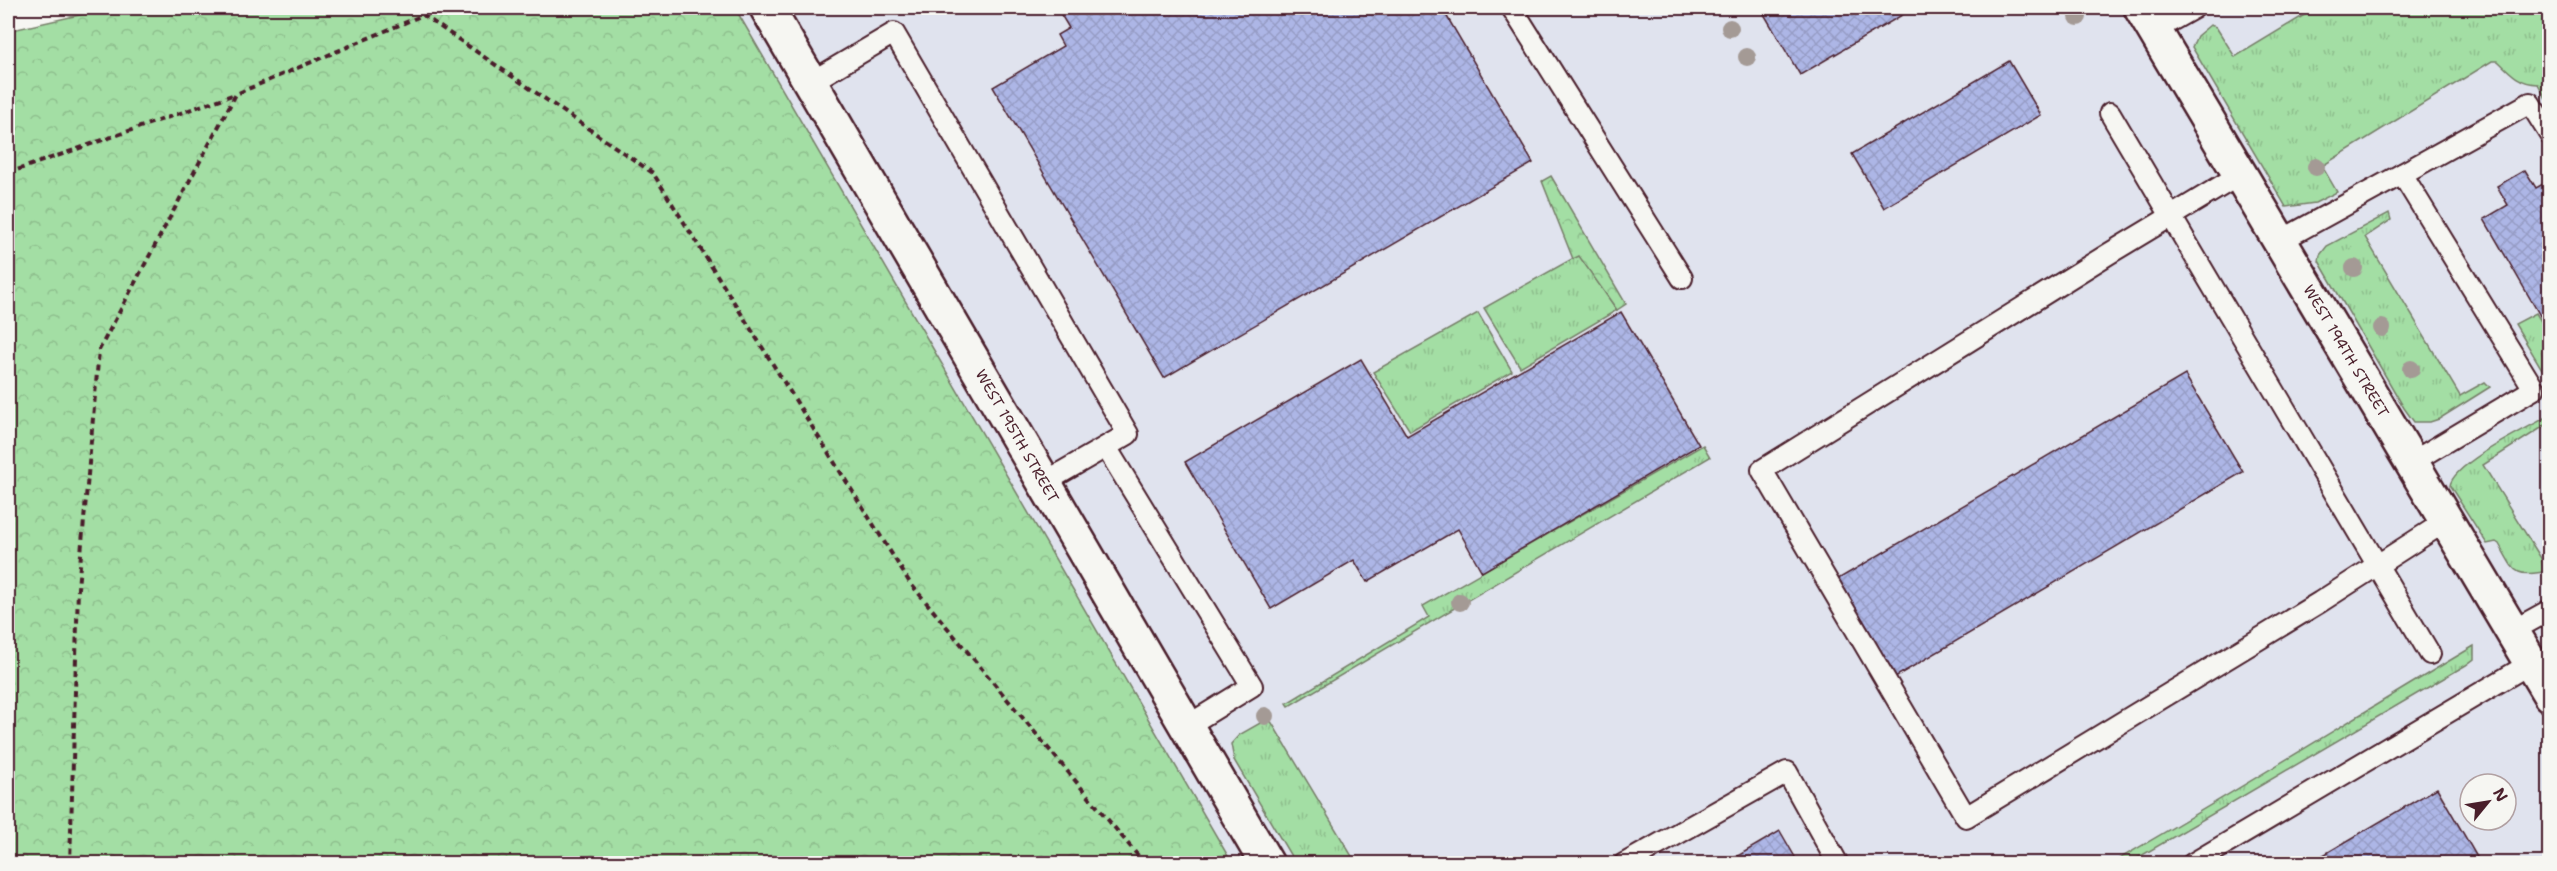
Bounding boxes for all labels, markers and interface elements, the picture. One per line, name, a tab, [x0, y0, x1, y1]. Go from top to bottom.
street label: WEST 194TH STREET	[2299, 281, 2393, 421]
street label: WEST 195TH STREET	[971, 366, 1063, 506]
north arrow	[2458, 772, 2518, 832]
text: N	[2488, 784, 2513, 805]

